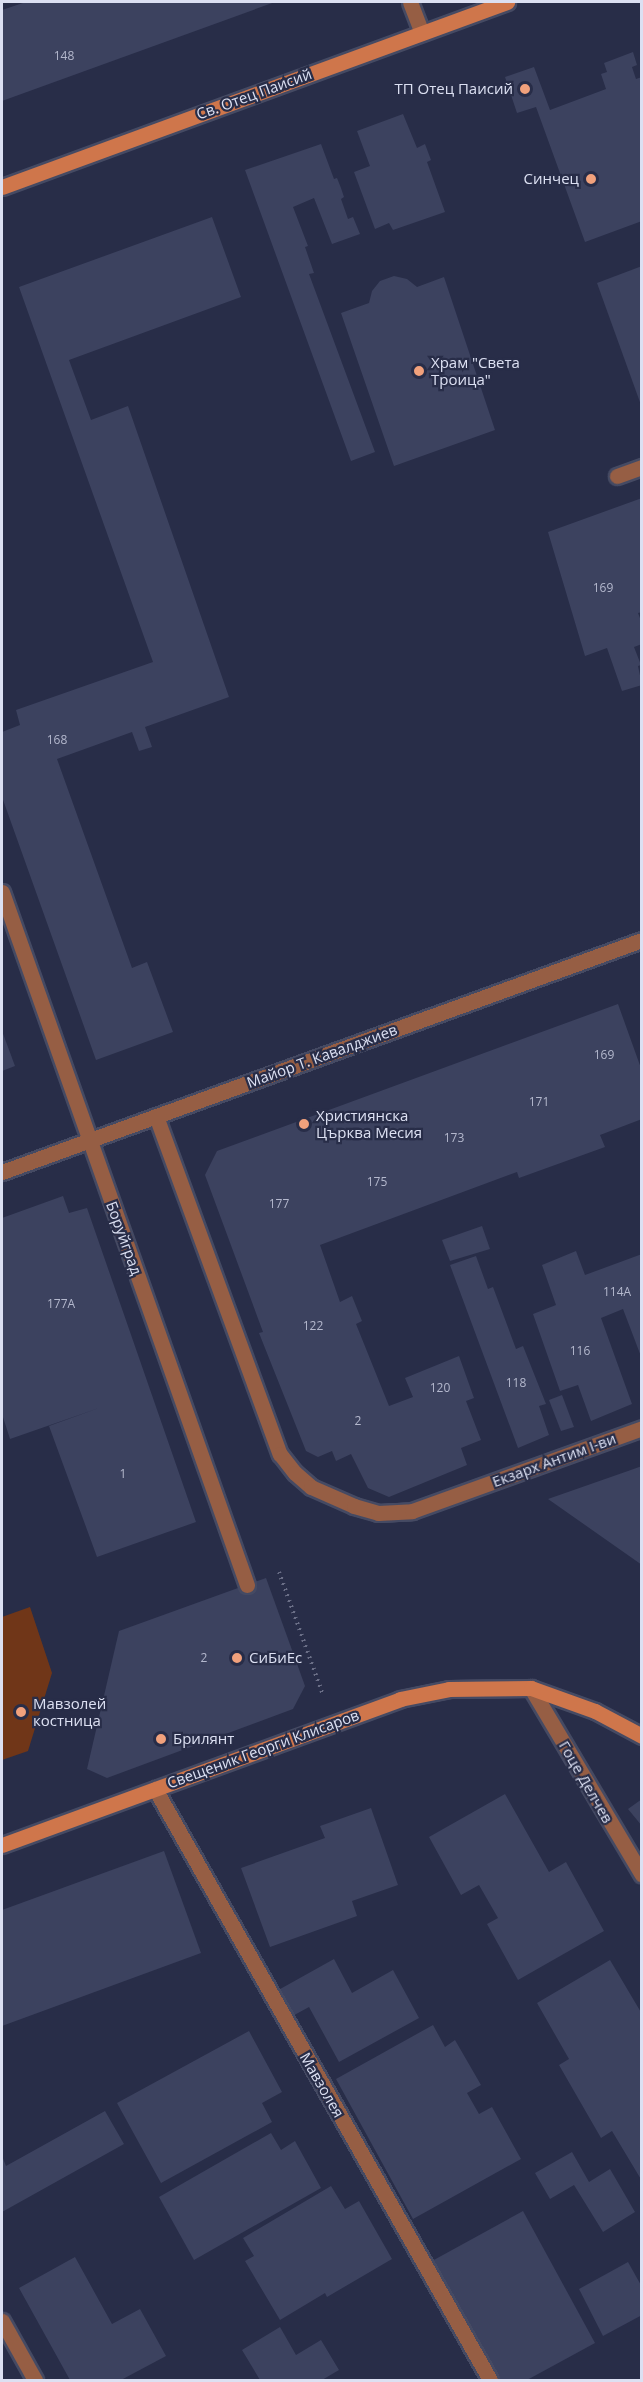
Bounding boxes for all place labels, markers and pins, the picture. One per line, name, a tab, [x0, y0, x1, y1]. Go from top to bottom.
place label: ТП Отец Паисий	[394, 80, 513, 98]
marker: ТП Отец Паисий	[518, 82, 532, 96]
place label: Синчец	[524, 170, 579, 188]
marker: Синчец	[584, 172, 598, 186]
place label: Храм "Света Троица"	[431, 353, 520, 388]
marker: Храм "Света Троица"	[412, 364, 426, 378]
place label: Християнска Църква Месия	[316, 1106, 422, 1141]
marker: Християнска Църква Месия	[297, 1117, 311, 1131]
place label: СиБиЕс	[249, 1649, 302, 1667]
marker: СиБиЕс	[230, 1651, 244, 1665]
place label: Мавзолей костница	[33, 1694, 106, 1729]
marker: Мавзолей костница	[14, 1705, 28, 1719]
place label: Брилянт	[173, 1730, 234, 1748]
marker: Брилянт	[154, 1732, 168, 1746]

